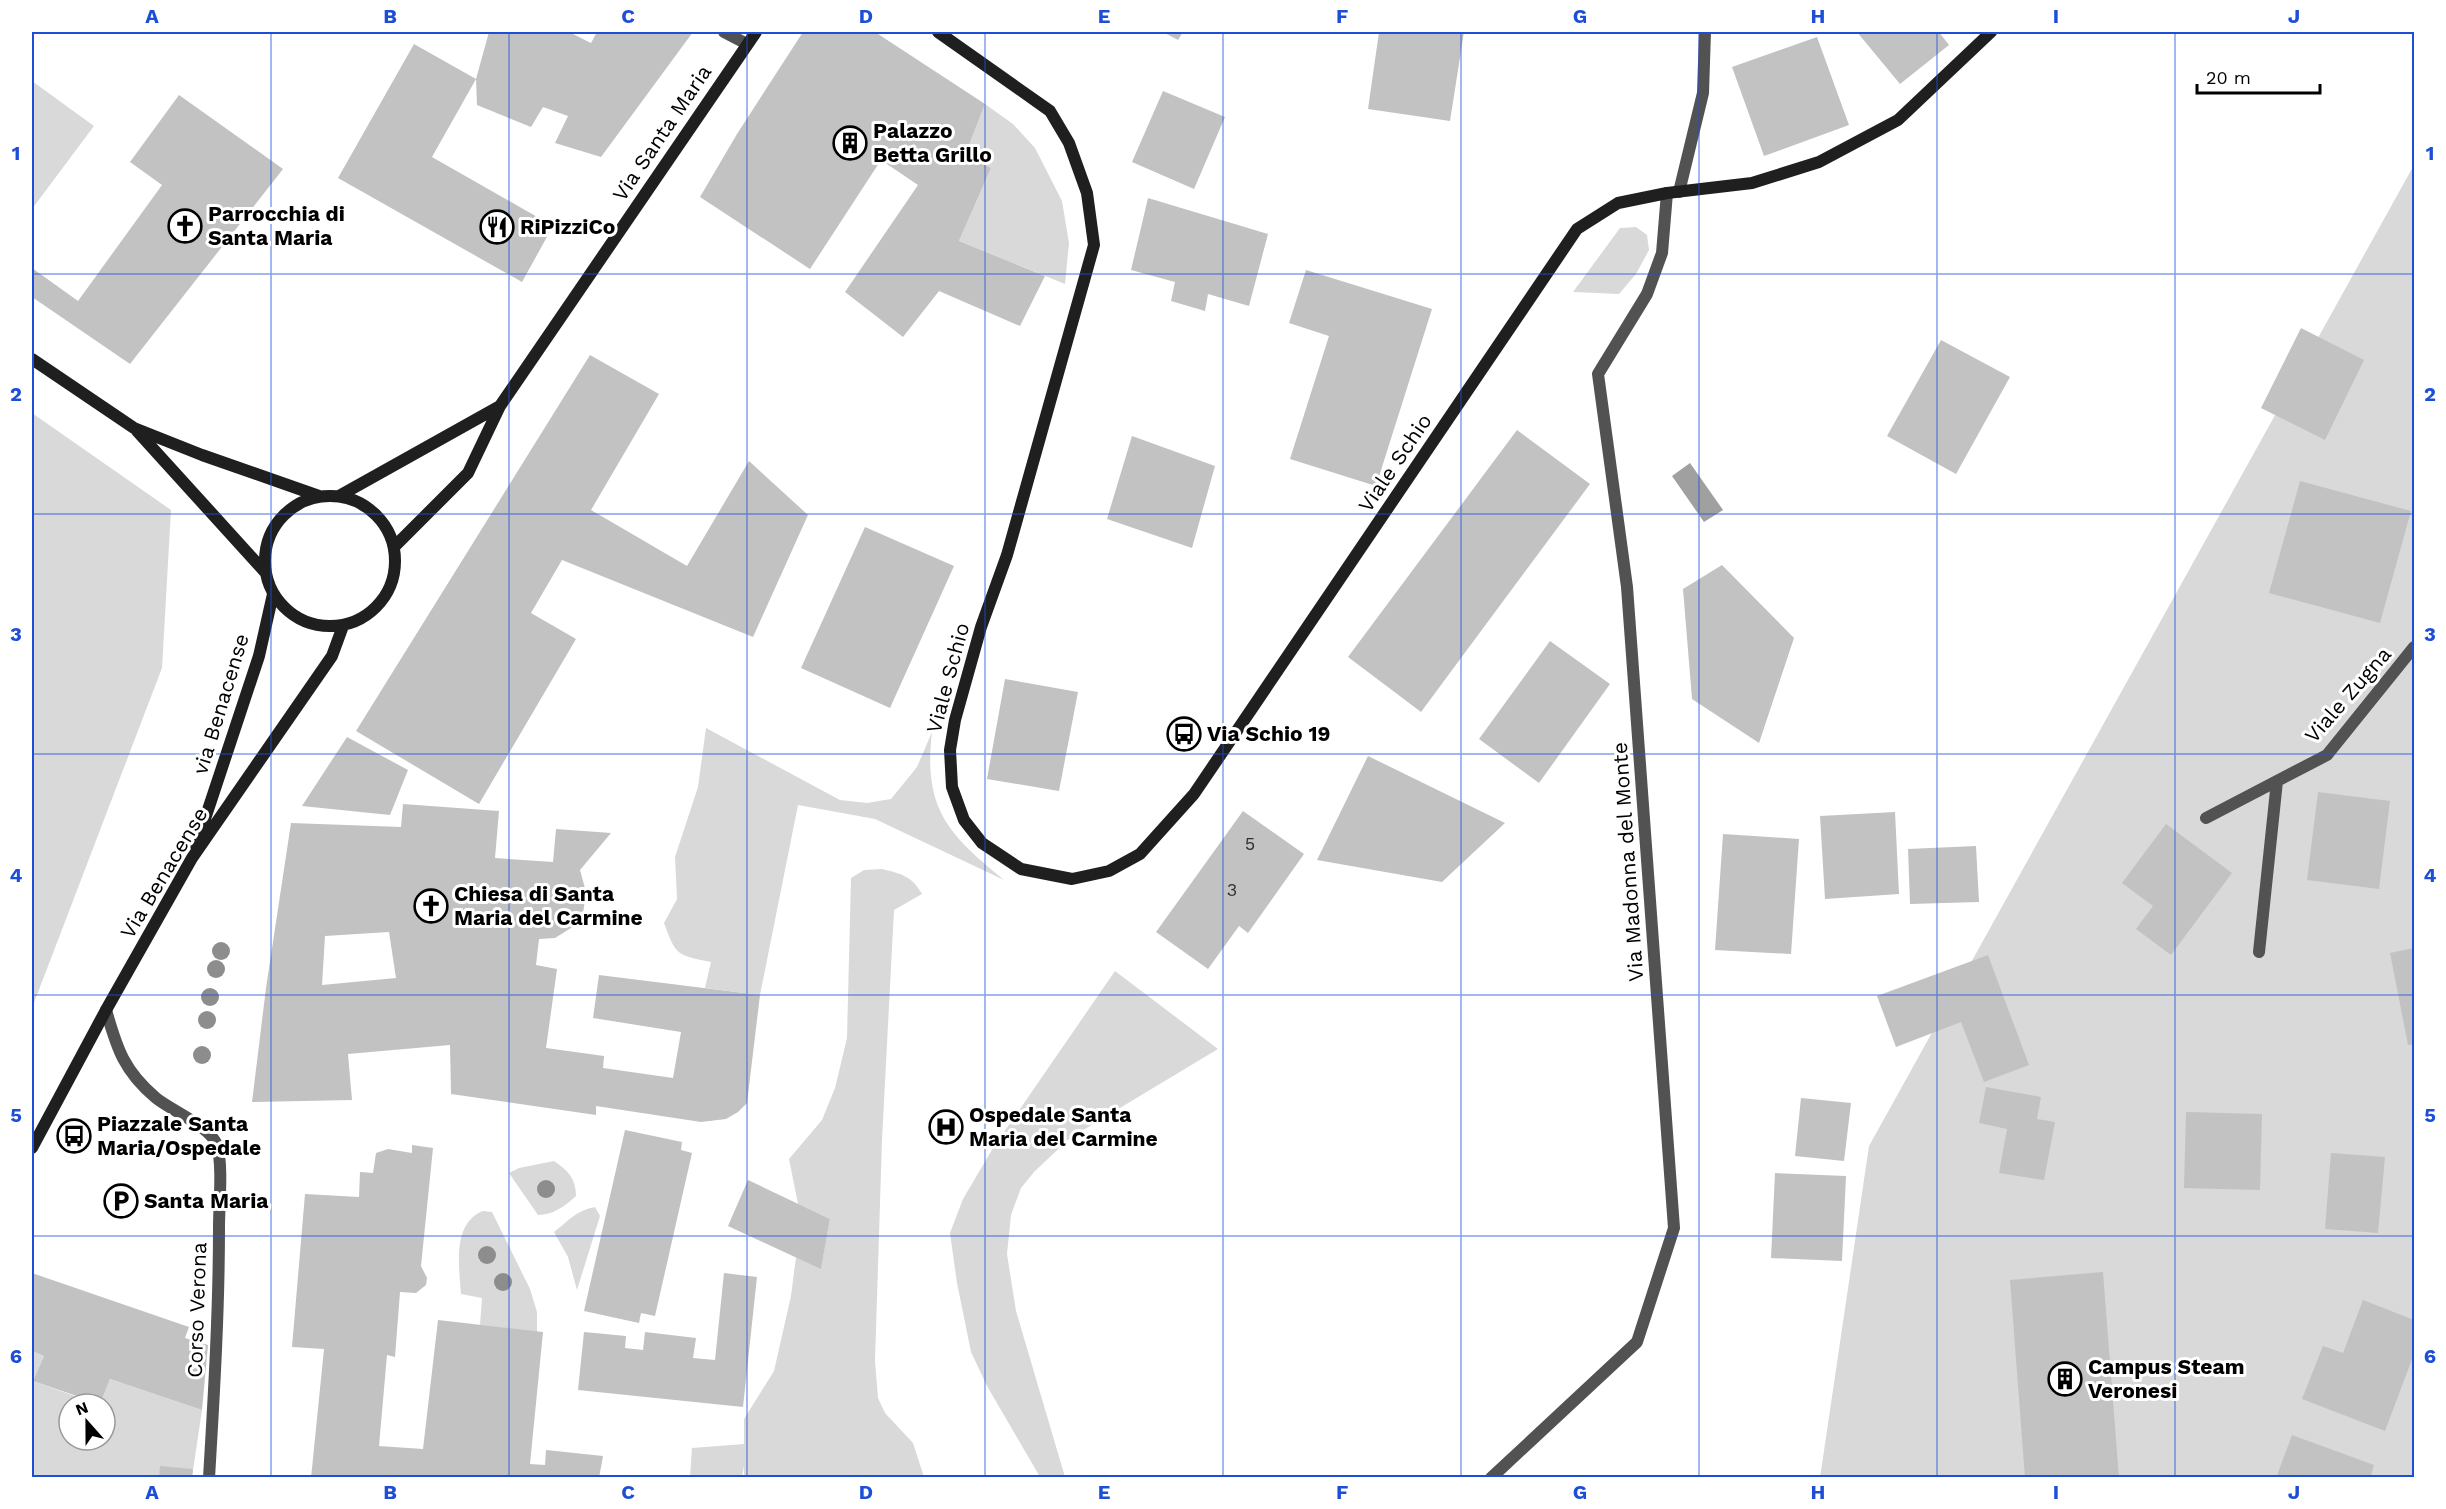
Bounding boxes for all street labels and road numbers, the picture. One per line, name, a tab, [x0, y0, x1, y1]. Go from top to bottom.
street label: Via Santa Maria	[607, 60, 716, 206]
street label: Viale Schio	[1353, 409, 1437, 517]
street label: Viale Schio	[921, 620, 974, 736]
street label: via Benacense	[187, 630, 254, 777]
street label: Viale Zugna	[2299, 642, 2396, 748]
street label: Via Madonna del Monte	[1607, 741, 1648, 983]
street label: Via Benacense	[115, 803, 213, 943]
street label: Corso Verona	[182, 1242, 211, 1378]

